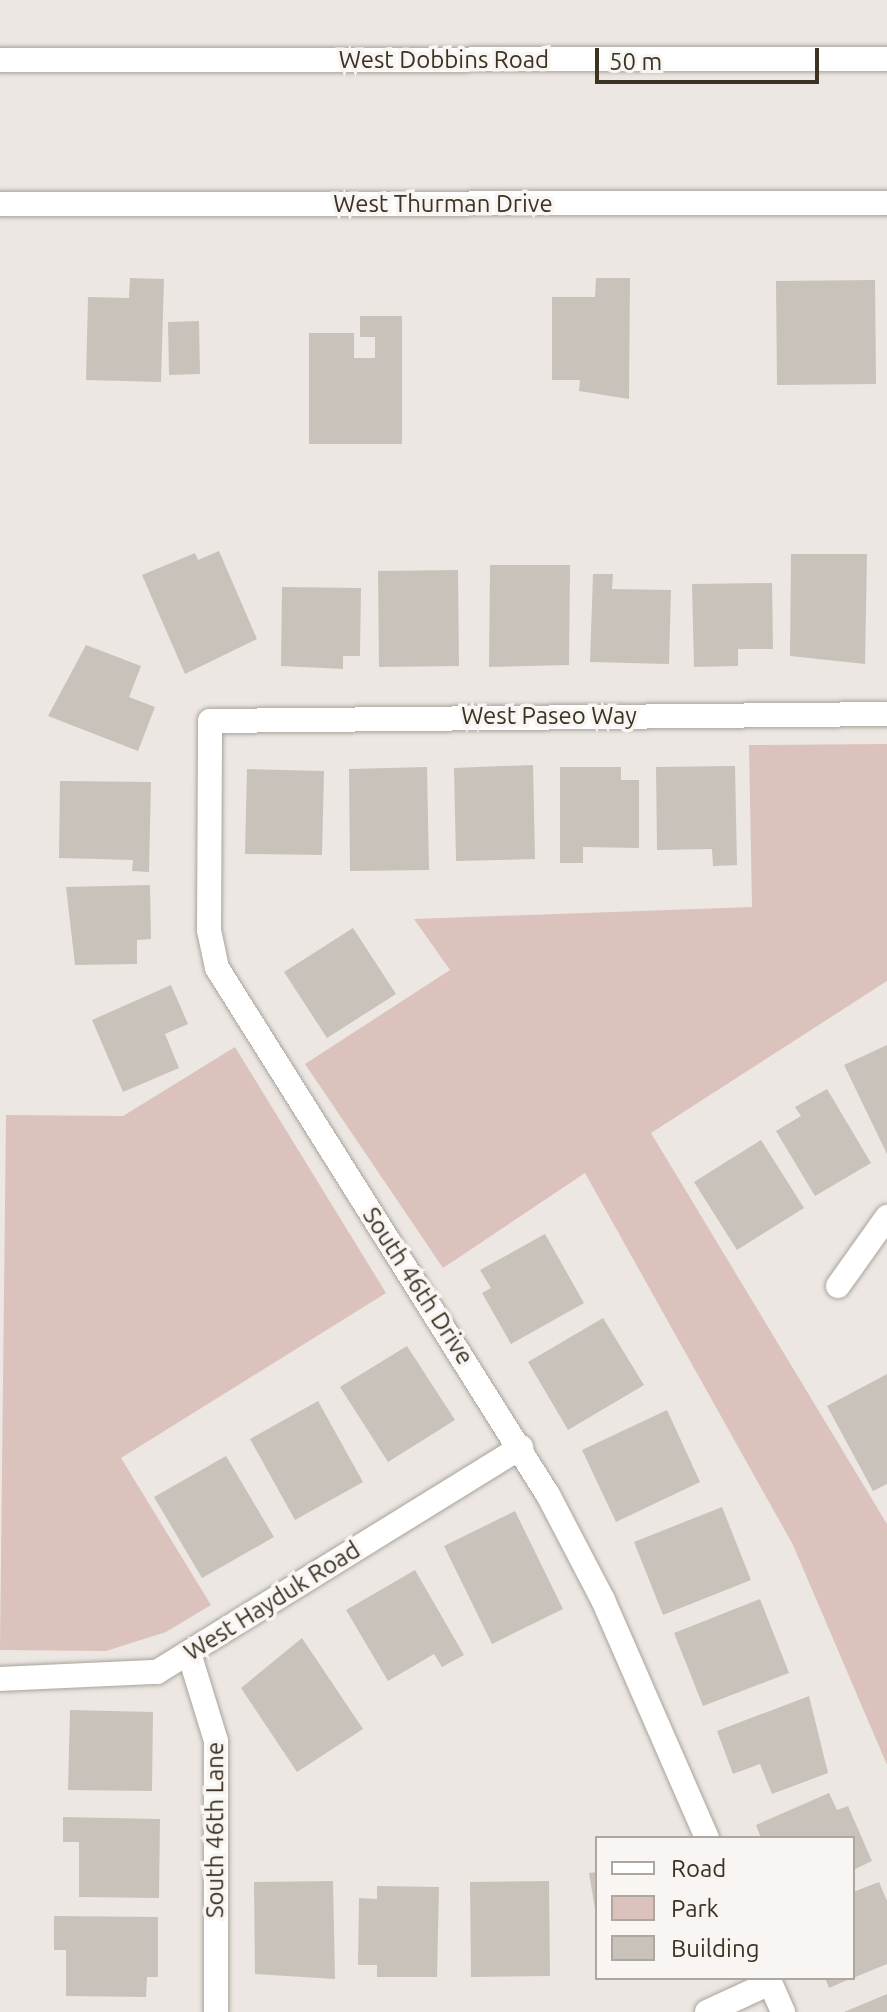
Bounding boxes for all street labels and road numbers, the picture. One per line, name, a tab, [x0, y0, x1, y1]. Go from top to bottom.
street label: West Dobbins Road	[339, 46, 549, 74]
street label: West Thurman Drive	[333, 190, 553, 218]
street label: West Paseo Way	[461, 702, 637, 730]
street label: South 46th Drive	[357, 1202, 479, 1370]
street label: West Hayduk Road	[179, 1535, 365, 1667]
street label: South 46th Lane	[201, 1742, 229, 1918]

